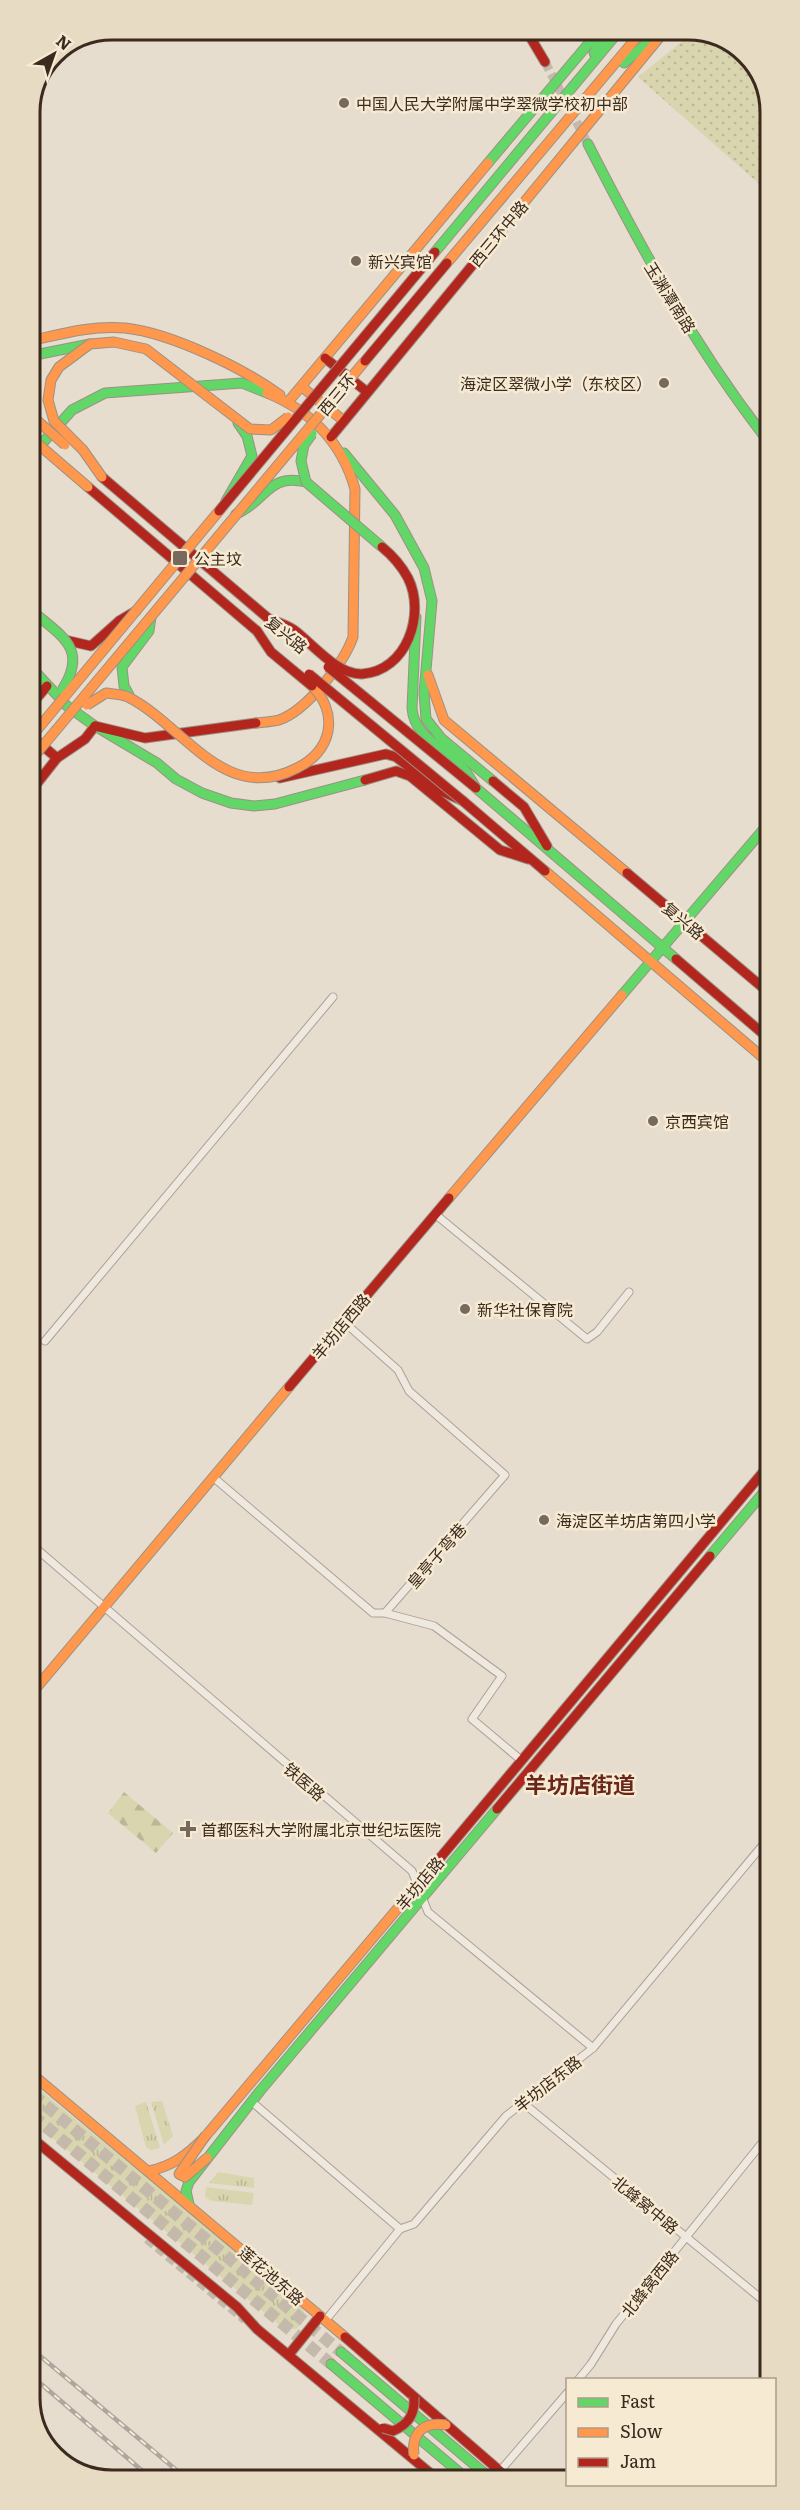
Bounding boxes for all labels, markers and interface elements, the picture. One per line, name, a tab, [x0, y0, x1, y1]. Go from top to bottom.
north arrow	[24, 24, 84, 84]
text: N	[51, 28, 77, 55]
place label: 中国人民大学附属中学翠微学校初中部	[356, 91, 628, 115]
marker: 中国人民大学附属中学翠微学校初中部	[337, 96, 351, 110]
street label: 西三环中路	[463, 195, 533, 271]
place label: 新兴宾馆	[368, 249, 432, 273]
marker: 新兴宾馆	[349, 254, 363, 268]
street label: 玉渊潭南路	[640, 257, 702, 337]
street label: 西三环	[311, 368, 361, 420]
place label: 海淀区翠微小学（东校区）	[460, 371, 652, 395]
marker: 海淀区翠微小学（东校区）	[657, 376, 671, 390]
place label: 公主坟	[194, 546, 242, 570]
marker: 公主坟	[171, 549, 189, 567]
street label: 复兴路	[261, 610, 313, 658]
street label: 复兴路	[658, 895, 710, 945]
place label: 京西宾馆	[665, 1109, 729, 1133]
marker: 京西宾馆	[646, 1114, 660, 1128]
street label: 羊坊店西路	[305, 1288, 375, 1364]
place label: 新华社保育院	[477, 1297, 573, 1321]
marker: 新华社保育院	[458, 1302, 472, 1316]
place label: 海淀区羊坊店第四小学	[556, 1508, 716, 1532]
marker: 海淀区羊坊店第四小学	[537, 1513, 551, 1527]
street label: 皇亭子弯巷	[401, 1517, 471, 1593]
street label: 铁医路	[279, 1756, 331, 1806]
district label: 羊坊店街道	[525, 1767, 635, 1800]
place label: 首都医科大学附属北京世纪坛医院	[201, 1817, 441, 1841]
marker: 首都医科大学附属北京世纪坛医院	[179, 1820, 197, 1838]
street label: 羊坊店路	[389, 1851, 449, 1915]
street label: 羊坊店东路	[508, 2049, 586, 2117]
street label: 北蜂窝中路	[608, 2169, 684, 2239]
street label: 莲花池东路	[234, 2240, 310, 2310]
street label: 北蜂窝西路	[614, 2244, 684, 2322]
legend	[566, 2378, 776, 2486]
text: Fast	[620, 2387, 656, 2414]
text: Slow	[620, 2417, 663, 2444]
text: Jam	[620, 2447, 656, 2474]

